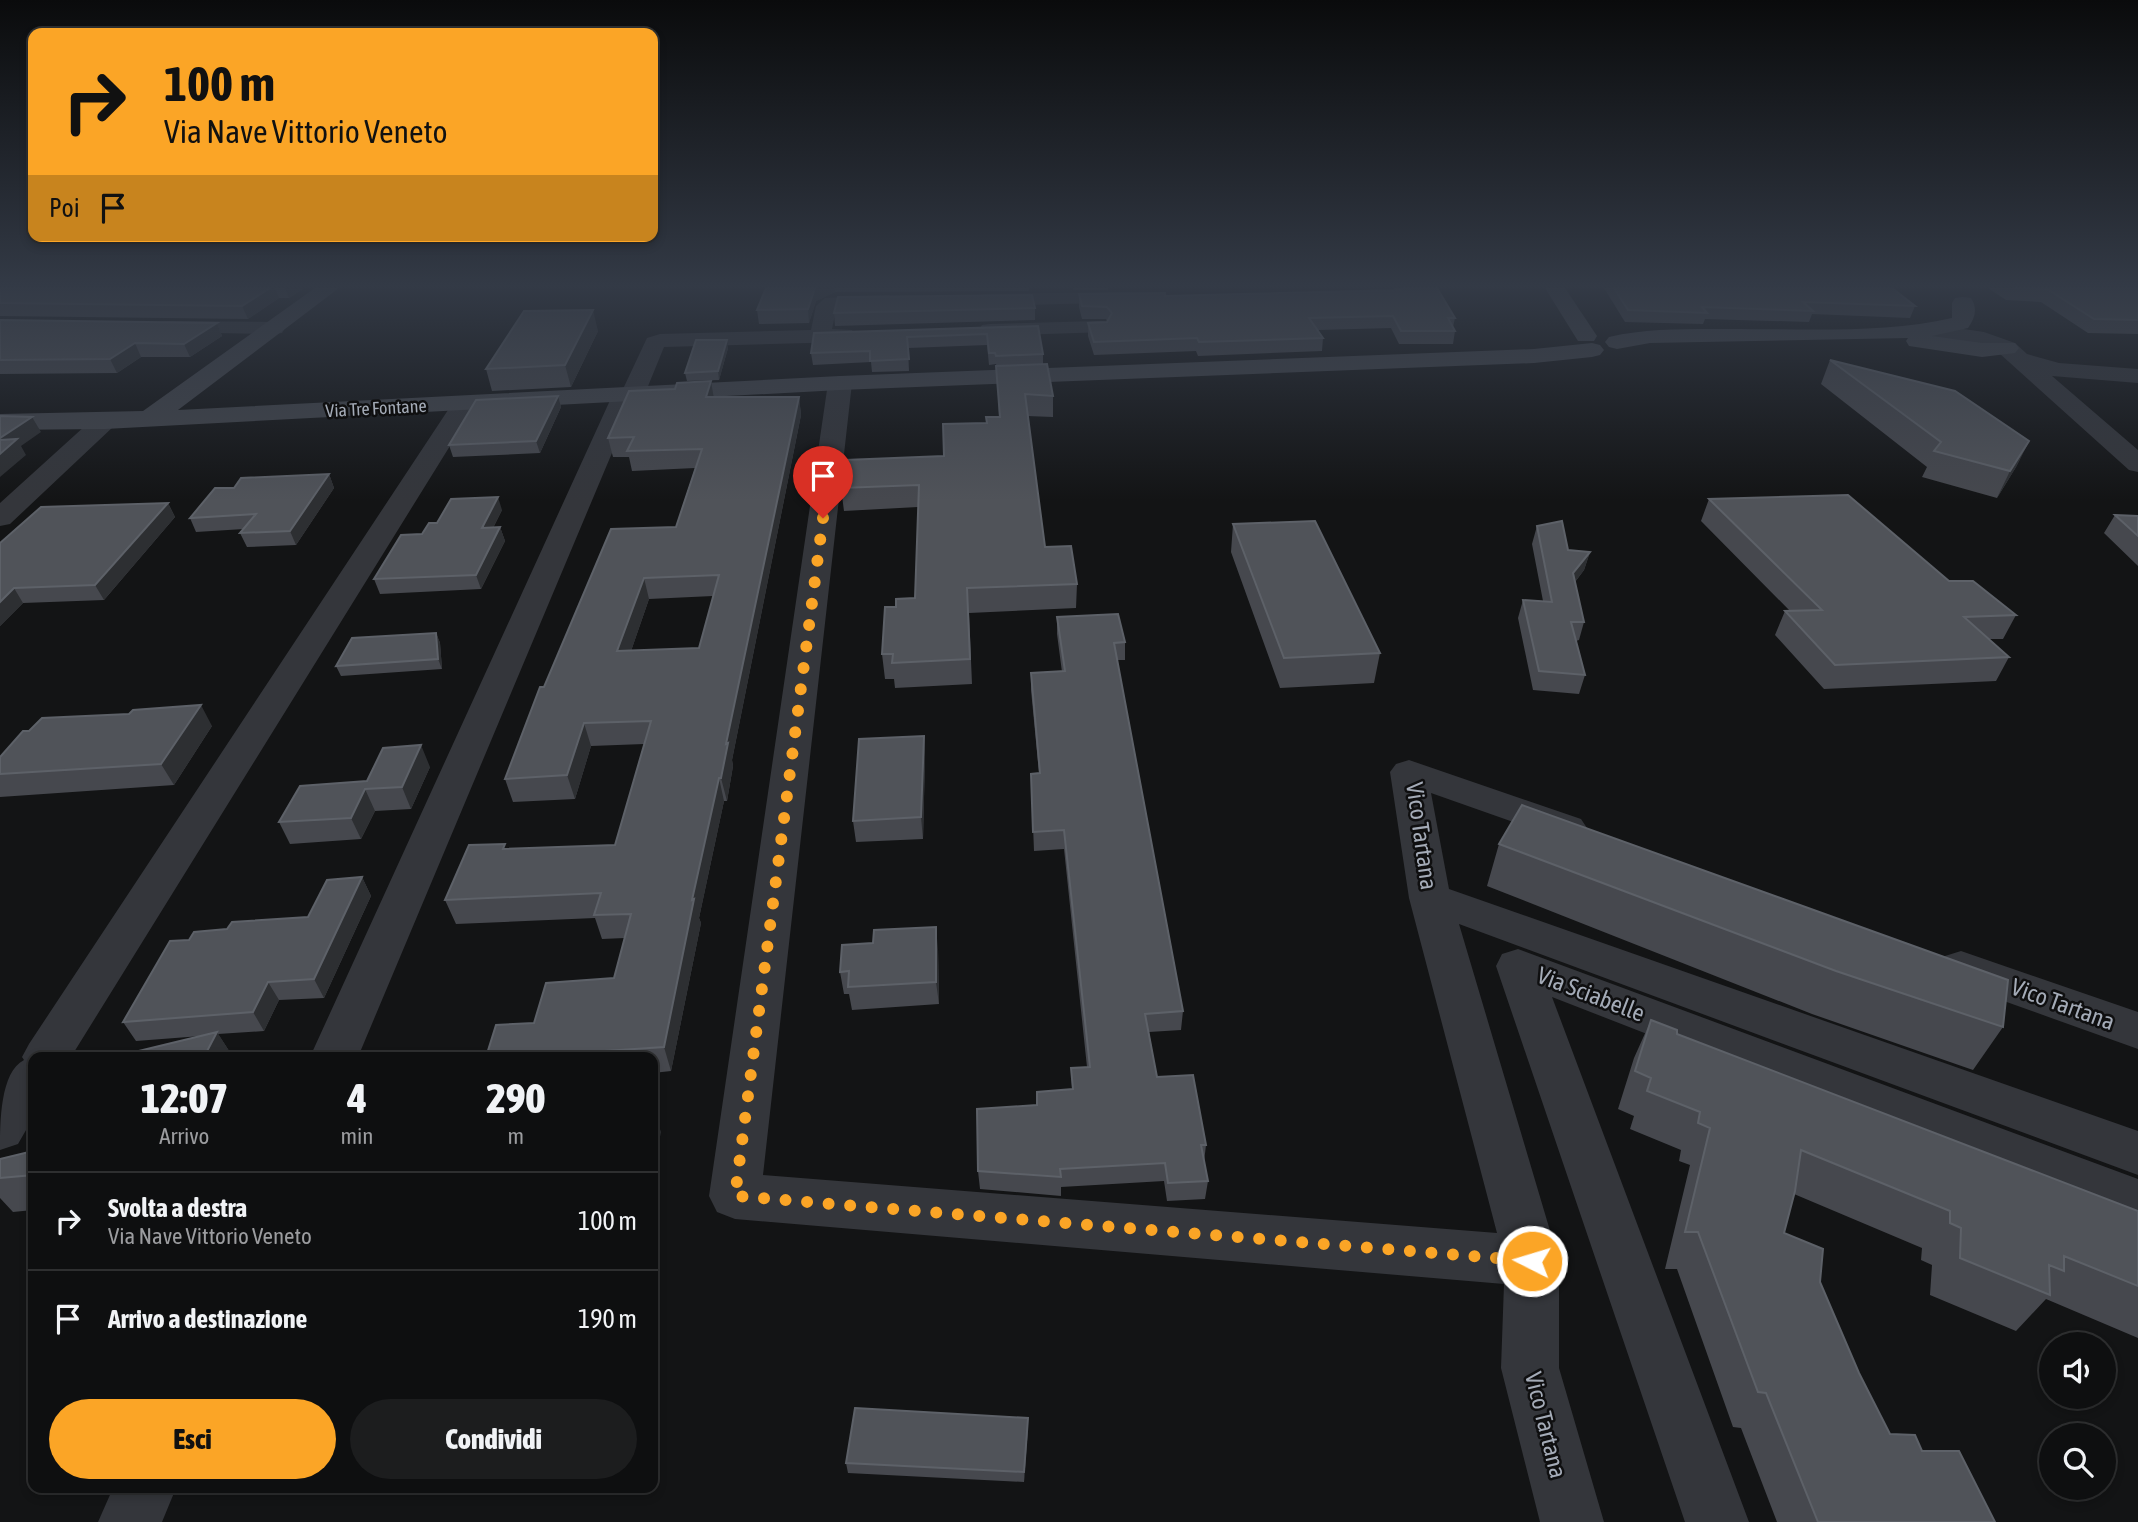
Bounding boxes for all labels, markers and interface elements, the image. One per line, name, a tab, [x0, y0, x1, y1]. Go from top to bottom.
text: 100 m	[164, 55, 275, 111]
icon: right	[49, 56, 140, 147]
text: Via Nave Vittorio Veneto	[164, 113, 448, 150]
icon: arrive	[94, 189, 132, 227]
text: Poi	[49, 193, 80, 223]
street label: Via Tre Fontane	[325, 395, 427, 421]
pin	[793, 446, 853, 518]
icon: arrive	[804, 457, 842, 495]
street label: Vico Tartana	[1401, 780, 1443, 892]
street label: Via Sciabelle	[1533, 961, 1649, 1027]
street label: Vico Tartana	[2007, 973, 2119, 1035]
text: 12:07	[141, 1074, 228, 1122]
text: 4	[347, 1074, 367, 1122]
text: 290	[486, 1074, 545, 1122]
text: Arrivo	[159, 1123, 209, 1149]
text: min	[341, 1123, 374, 1149]
text: m	[507, 1123, 524, 1149]
text: Svolta a destra	[108, 1193, 247, 1223]
icon: right	[49, 1202, 87, 1240]
text: 100 m	[578, 1206, 637, 1236]
text: Via Nave Vittorio Veneto	[108, 1223, 312, 1249]
position arrow	[1495, 1224, 1569, 1298]
icon: arrive	[49, 1300, 87, 1338]
text: Arrivo a destinazione	[108, 1304, 307, 1334]
text: 190 m	[578, 1304, 637, 1334]
map controls	[2039, 1332, 2116, 1500]
button: sound	[2039, 1332, 2116, 1409]
street label: Vico Tartana	[1520, 1369, 1572, 1481]
button: Esci	[49, 1399, 336, 1479]
button: Condividi	[350, 1399, 637, 1479]
button: search	[2039, 1423, 2116, 1500]

